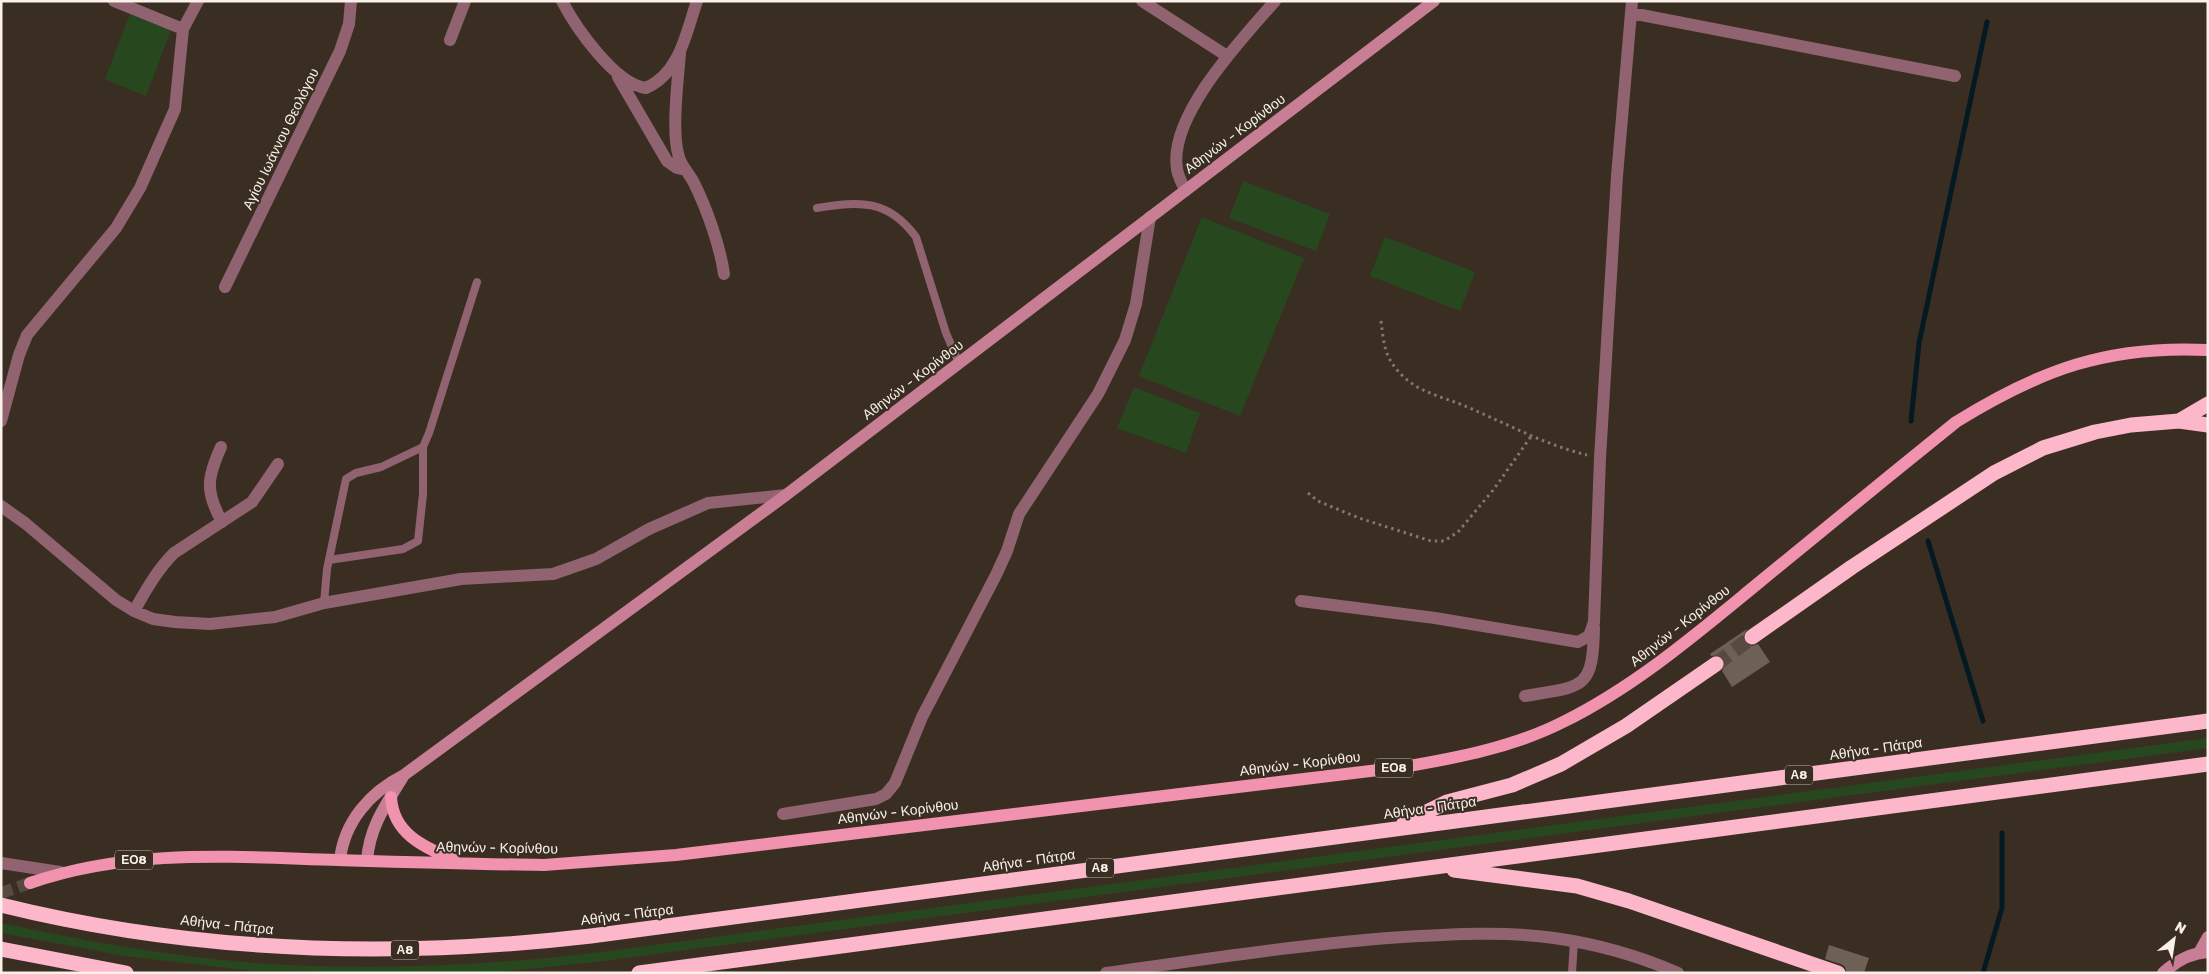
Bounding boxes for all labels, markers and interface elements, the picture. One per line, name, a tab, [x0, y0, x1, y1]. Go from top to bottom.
street label: Αγίου Ιωάννου Θεολόγου	[239, 65, 323, 213]
street label: Αθηνών - Κορίνθου	[1181, 91, 1289, 177]
street label: Αθηνών - Κορίνθου	[859, 337, 967, 423]
street label: Αθηνών - Κορίνθου	[1627, 582, 1733, 670]
street label: Αθήνα - Πάτρα	[1829, 734, 1923, 764]
street label: Αθηνών - Κορίνθου	[1239, 748, 1361, 780]
road number: ΕΟ8	[1375, 758, 1413, 778]
road number: Α8	[1785, 766, 1813, 784]
street label: Αθήνα - Πάτρα	[1383, 793, 1477, 823]
street label: Αθηνών - Κορίνθου	[837, 796, 959, 828]
street label: Αθηνών - Κορίνθου	[436, 838, 558, 858]
street label: Αθήνα - Πάτρα	[982, 846, 1076, 876]
road number: ΕΟ8	[115, 850, 153, 870]
road number: Α8	[1086, 858, 1114, 878]
street label: Αθήνα - Πάτρα	[580, 901, 674, 929]
street label: Αθήνα - Πάτρα	[180, 912, 274, 938]
north arrow	[2149, 914, 2199, 964]
text: N	[2172, 918, 2189, 938]
road number: Α8	[391, 940, 419, 960]

